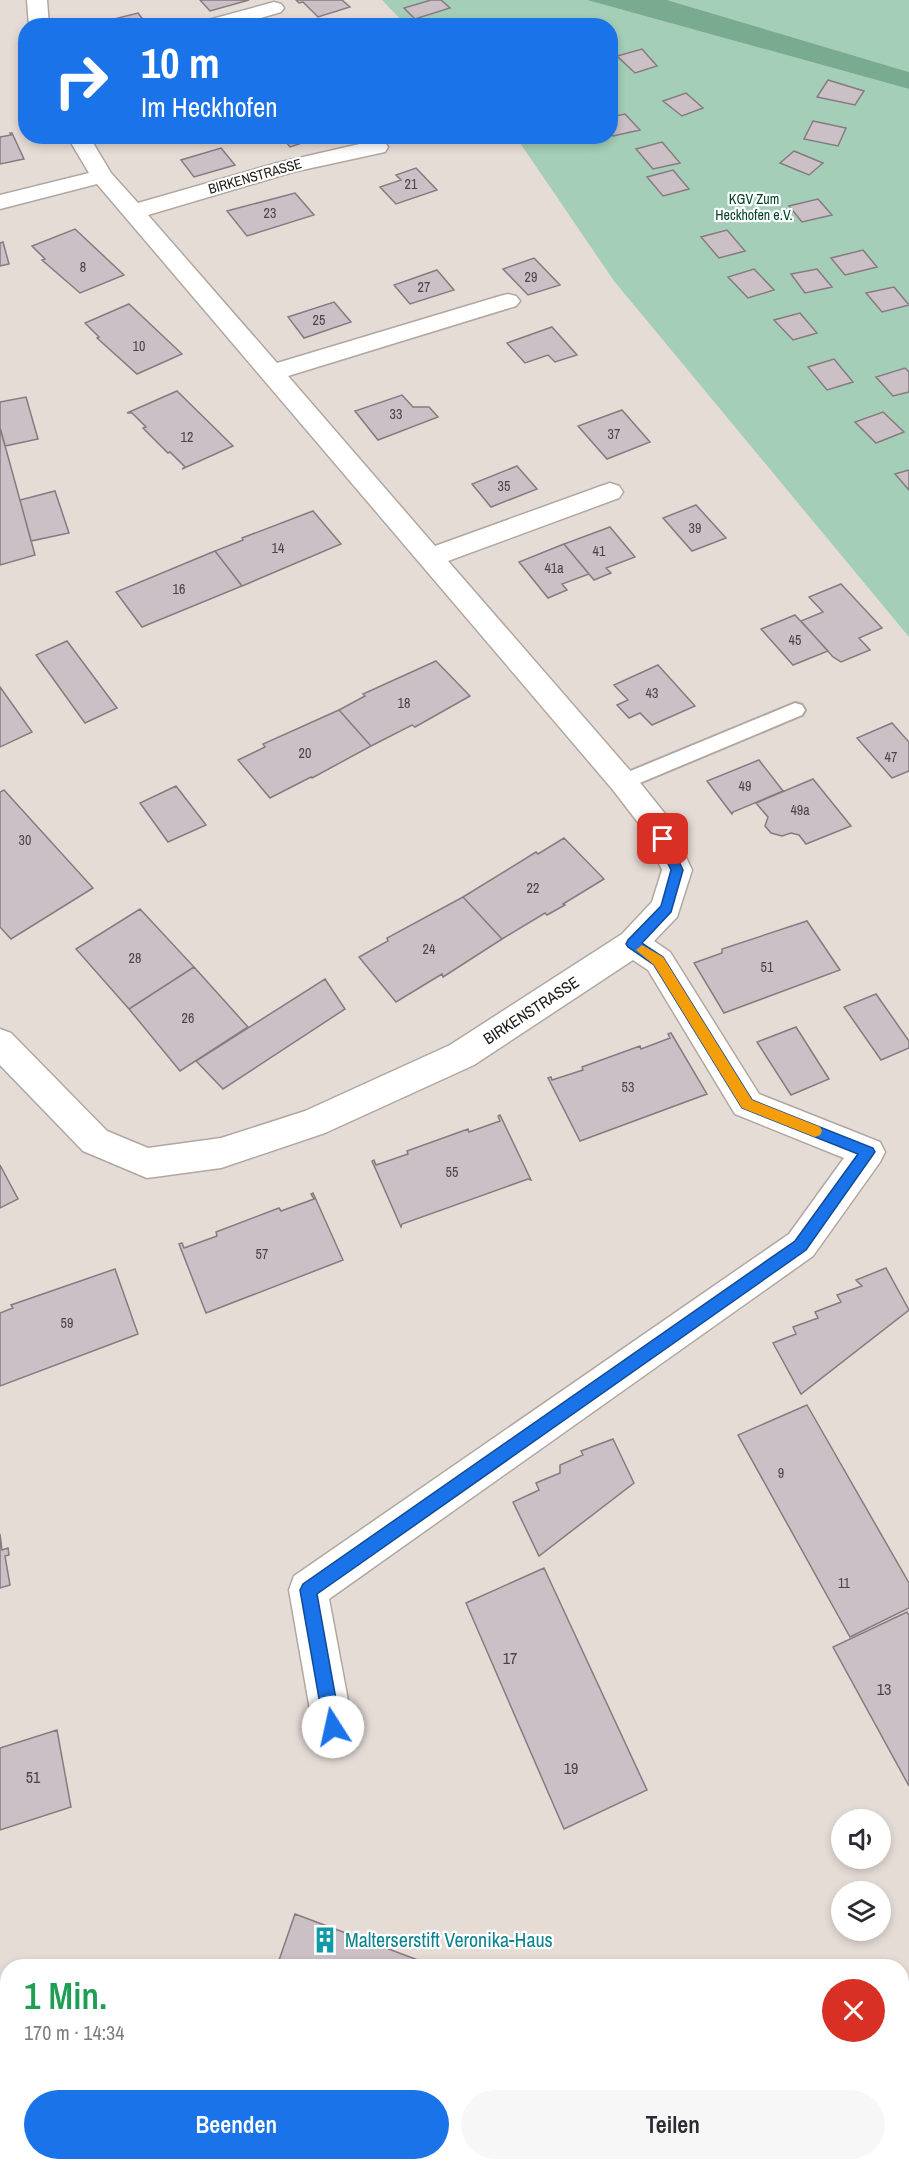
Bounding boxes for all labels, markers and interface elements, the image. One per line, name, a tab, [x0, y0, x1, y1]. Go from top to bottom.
text: 10 m	[141, 35, 220, 91]
icon: right	[42, 42, 120, 120]
text: Im Heckhofen	[141, 89, 278, 125]
street label: BIRKENSTRASSE	[206, 154, 304, 198]
house number: 21	[405, 175, 418, 193]
park label: KGV Zum Heckhofen e.V.	[715, 190, 793, 224]
house number: 23	[264, 204, 276, 222]
house number: 8	[80, 258, 86, 276]
house number: 29	[525, 268, 537, 286]
house number: 27	[418, 278, 430, 296]
house number: 25	[313, 311, 325, 329]
house number: 10	[133, 337, 145, 355]
house number: 33	[390, 405, 402, 423]
house number: 37	[608, 425, 620, 443]
house number: 12	[181, 428, 193, 446]
house number: 35	[498, 477, 510, 495]
house number: 39	[689, 519, 701, 537]
house number: 14	[272, 539, 285, 557]
house number: 41	[593, 542, 606, 560]
house number: 41a	[544, 559, 564, 577]
house number: 16	[173, 580, 185, 598]
house number: 45	[789, 631, 801, 649]
house number: 43	[646, 684, 658, 702]
house number: 18	[398, 694, 410, 712]
house number: 20	[299, 744, 311, 762]
house number: 47	[885, 748, 897, 766]
house number: 49	[739, 777, 751, 795]
house number: 49a	[790, 801, 810, 819]
pin	[637, 813, 688, 864]
icon: arrive	[646, 822, 679, 855]
house number: 30	[19, 831, 31, 849]
house number: 22	[527, 879, 539, 897]
house number: 24	[423, 940, 436, 958]
house number: 28	[129, 949, 141, 967]
house number: 51	[761, 958, 774, 976]
street label: BIRKENSTRASSE	[479, 971, 583, 1049]
house number: 26	[182, 1009, 194, 1027]
house number: 53	[622, 1078, 634, 1096]
house number: 55	[446, 1163, 458, 1181]
house number: 57	[256, 1245, 268, 1263]
house number: 59	[61, 1314, 73, 1332]
house number: 9	[778, 1464, 784, 1482]
house number: 11	[838, 1574, 851, 1592]
house number: 17	[503, 1647, 517, 1669]
house number: 13	[877, 1678, 891, 1700]
position arrow	[301, 1695, 365, 1759]
house number: 19	[564, 1757, 578, 1779]
house number: 51	[26, 1766, 41, 1788]
map controls	[831, 1809, 891, 1941]
button: sound	[831, 1809, 891, 1869]
button: layers	[831, 1881, 891, 1941]
building icon: Malterserstift Veronika-Haus	[310, 1925, 340, 1955]
place label: Malterserstift Veronika-Haus	[345, 1926, 553, 1953]
text: 1 Min.	[24, 1972, 107, 2020]
button: close	[822, 1979, 885, 2042]
text: 170 m · 14:34	[24, 2019, 124, 2046]
button: Beenden	[24, 2090, 449, 2159]
button: Teilen	[461, 2090, 885, 2159]

